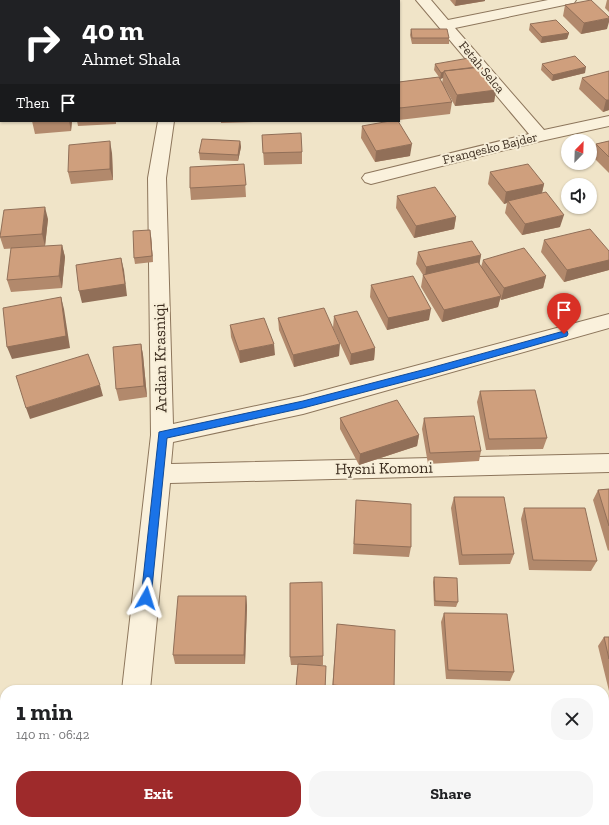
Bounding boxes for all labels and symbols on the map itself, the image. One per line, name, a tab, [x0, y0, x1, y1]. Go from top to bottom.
street label: Fetah Selca	[456, 38, 508, 97]
street label: Franqesko Bajder	[441, 129, 539, 168]
north arrow	[561, 134, 597, 170]
pin	[547, 293, 581, 334]
street label: Ardian Krasniqi	[150, 303, 170, 413]
street label: Hysni Komoni	[335, 458, 433, 478]
position arrow	[125, 577, 167, 619]

